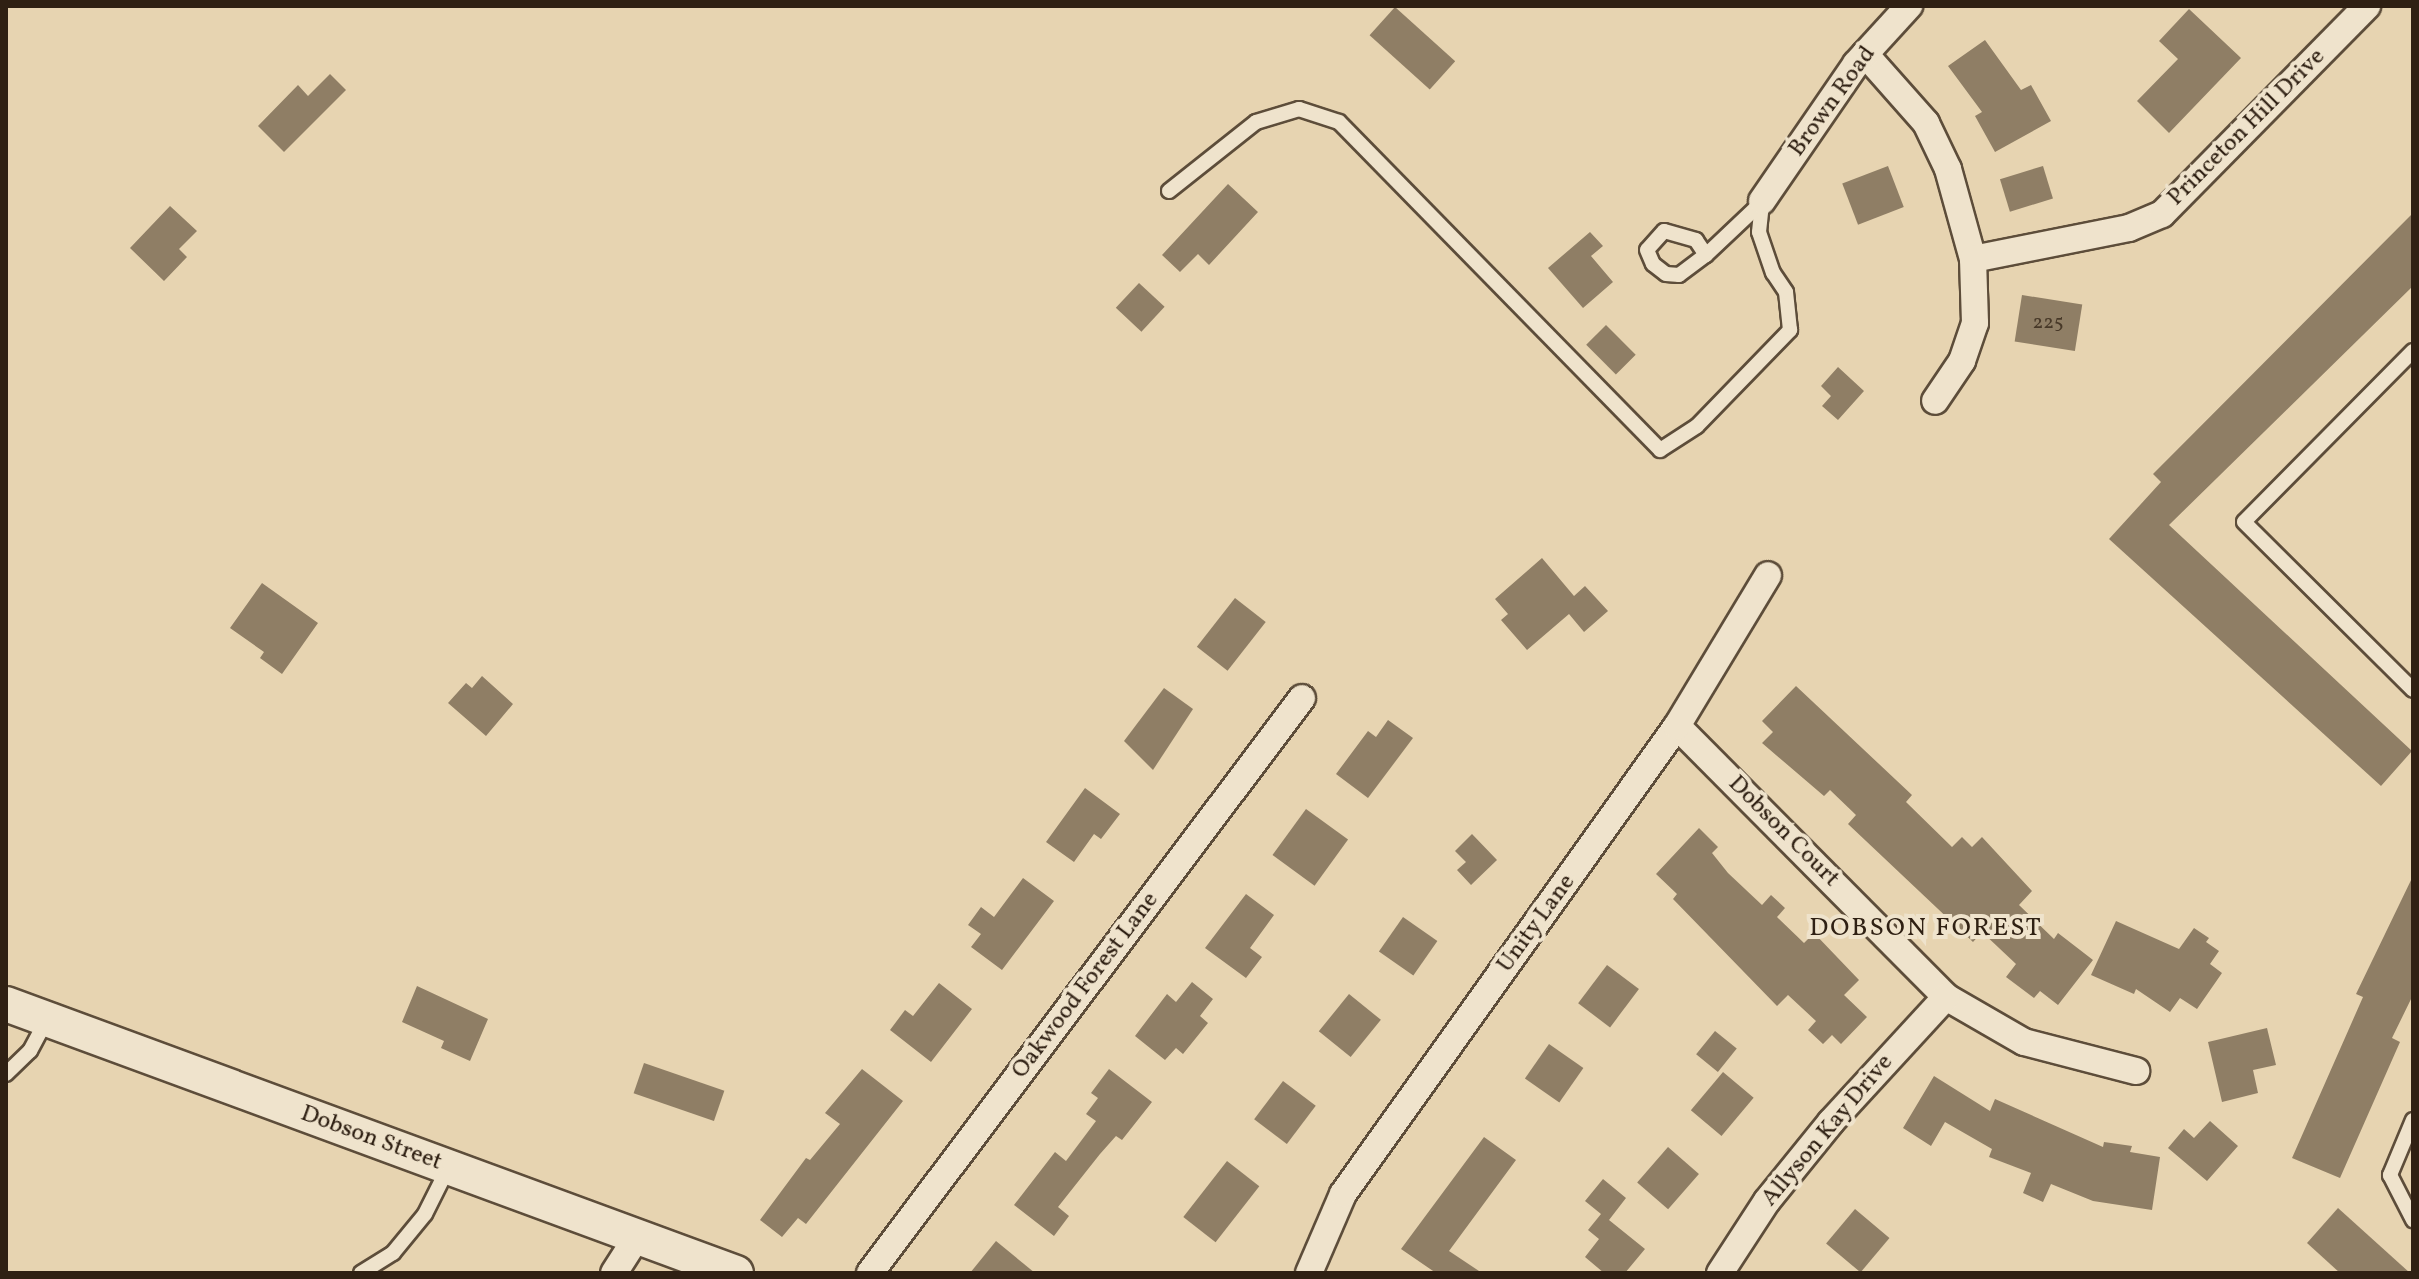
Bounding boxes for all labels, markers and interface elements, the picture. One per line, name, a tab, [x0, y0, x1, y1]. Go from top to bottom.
street label: Brown Road	[1783, 41, 1883, 163]
street label: Princeton Hill Drive	[2162, 43, 2332, 213]
house number: 225	[2032, 311, 2064, 335]
street label: Dobson Court	[1721, 770, 1845, 894]
street label: Unity Lane	[1492, 869, 1582, 979]
street label: Oakwood Forest Lane	[1007, 887, 1165, 1085]
district label: DOBSON FOREST	[1809, 913, 2043, 945]
street label: Allyson Kay Drive	[1756, 1049, 1900, 1213]
street label: Dobson Street	[296, 1100, 446, 1178]

